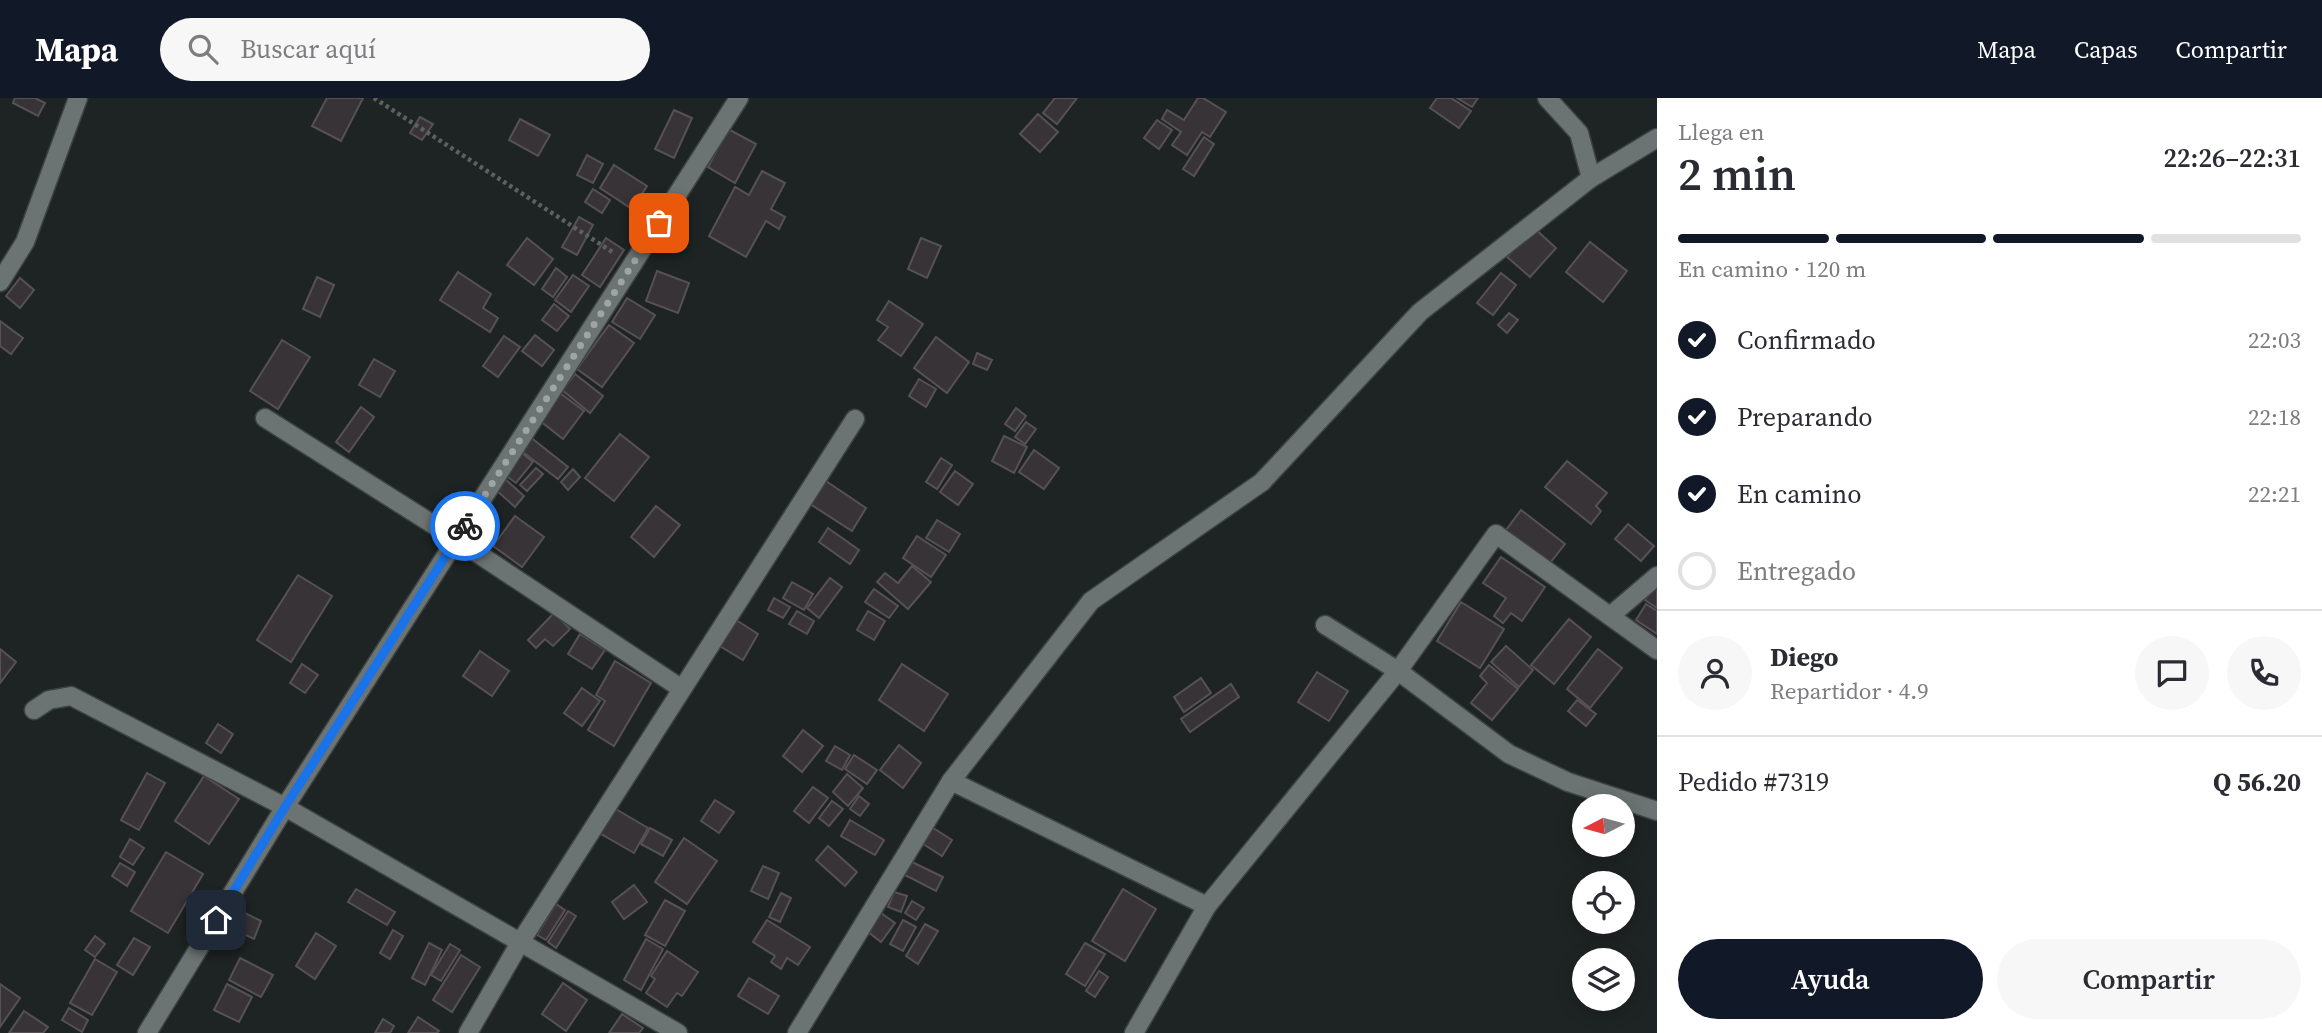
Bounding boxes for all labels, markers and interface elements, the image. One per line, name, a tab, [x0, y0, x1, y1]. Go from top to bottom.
search box	[160, 18, 650, 81]
text: Mapa	[35, 27, 118, 72]
icon: search	[184, 30, 222, 68]
text: Buscar aquí	[240, 31, 376, 67]
text: Mapa	[1977, 33, 2036, 66]
text: Capas	[2074, 33, 2138, 66]
text: Compartir	[2176, 33, 2287, 66]
text: Llega en	[1678, 116, 1764, 148]
text: 22:26–22:31	[2164, 140, 2301, 176]
text: 2 min	[1678, 142, 1796, 205]
pin	[629, 193, 689, 253]
icon: bag	[640, 204, 678, 242]
text: En camino · 120 m	[1678, 253, 1866, 285]
icon: check	[1678, 321, 1716, 359]
text: Confirmado	[1737, 322, 1876, 358]
text: 22:03	[2248, 324, 2301, 356]
icon: check	[1678, 398, 1716, 436]
text: Preparando	[1737, 399, 1873, 435]
text: 22:18	[2248, 401, 2301, 433]
icon: check	[1678, 475, 1716, 513]
text: En camino	[1737, 476, 1862, 512]
text: 22:21	[2248, 478, 2301, 510]
courier	[430, 491, 500, 561]
icon: bike	[446, 507, 484, 545]
text: Entregado	[1737, 553, 1856, 589]
button: person	[1678, 636, 1752, 710]
button: chat	[2135, 636, 2209, 710]
button: phone	[2227, 636, 2301, 710]
text: Diego	[1770, 639, 1838, 675]
text: Repartidor · 4.9	[1770, 675, 1929, 707]
text: Pedido #7319	[1678, 764, 1829, 800]
text: Q 56.20	[2213, 764, 2301, 800]
north arrow	[1572, 794, 1634, 858]
map controls	[1572, 794, 1635, 1011]
button: locate	[1572, 871, 1635, 934]
pin	[186, 890, 246, 950]
icon: home	[197, 901, 235, 939]
button: Ayuda	[1678, 939, 1983, 1019]
button: Compartir	[1997, 939, 2301, 1019]
button: layers	[1572, 948, 1635, 1011]

